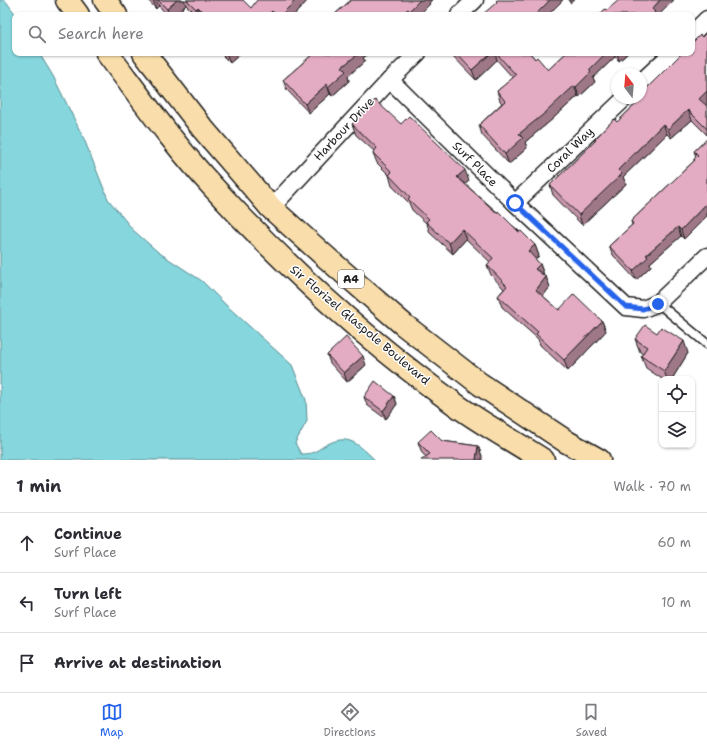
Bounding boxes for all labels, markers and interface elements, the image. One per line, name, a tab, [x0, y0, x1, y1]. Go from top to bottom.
search box	[12, 12, 695, 56]
icon: search	[26, 23, 48, 45]
text: Search here	[58, 24, 144, 44]
north arrow	[611, 68, 647, 104]
street label: Harbour Drive	[310, 94, 378, 164]
street label: Coral Way	[543, 124, 597, 176]
street label: Surf Place	[449, 138, 501, 190]
route start	[506, 194, 524, 212]
street label: Sir Florizel Glaspole Boulevard	[287, 262, 434, 389]
road number: A4	[338, 270, 364, 288]
route end	[649, 295, 667, 313]
map controls	[659, 376, 695, 448]
button: locate	[659, 376, 695, 412]
button: layers	[659, 412, 695, 448]
text: 1 min	[16, 475, 61, 497]
text: Walk · 70 m	[614, 478, 691, 495]
text: Continue	[54, 524, 122, 544]
icon: ahead	[16, 532, 38, 554]
text: 60 m	[658, 534, 691, 551]
text: Surf Place	[54, 544, 117, 561]
text: Turn left	[54, 584, 122, 604]
icon: left	[16, 592, 38, 614]
text: 10 m	[661, 594, 691, 611]
text: Surf Place	[54, 604, 117, 621]
icon: arrive	[16, 652, 38, 674]
text: Arrive at destination	[54, 653, 222, 673]
tab: Map	[100, 701, 124, 740]
tab: Directions	[323, 701, 376, 740]
tab: Saved	[576, 701, 607, 740]

